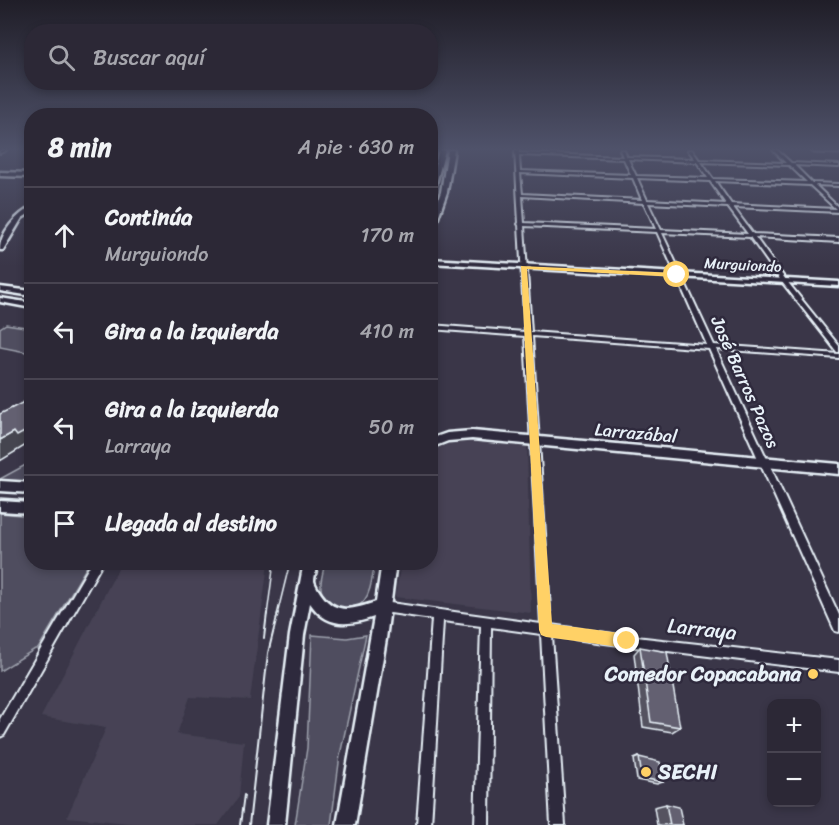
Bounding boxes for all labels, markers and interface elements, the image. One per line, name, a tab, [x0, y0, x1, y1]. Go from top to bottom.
search box	[24, 24, 438, 90]
text: Buscar aquí	[93, 38, 205, 77]
icon: search	[45, 41, 78, 74]
text: 8 min	[48, 124, 112, 170]
text: A pie · 630 m	[298, 130, 414, 165]
text: Continúa	[105, 198, 192, 237]
text: 170 m	[361, 218, 414, 253]
icon: ahead	[48, 219, 81, 252]
text: Murguiondo	[105, 237, 208, 272]
street label: Murguiondo	[704, 250, 783, 280]
route start	[663, 261, 689, 287]
street label: José Barros Pazos	[701, 310, 789, 454]
text: Gira a la izquierda	[105, 312, 278, 351]
text: 410 m	[360, 314, 414, 349]
icon: left	[48, 315, 81, 348]
text: Gira a la izquierda	[105, 390, 278, 429]
text: 50 m	[369, 410, 414, 445]
icon: left	[48, 411, 81, 444]
street label: Larrazábal	[593, 413, 679, 453]
text: Larraya	[105, 429, 171, 464]
text: Llegada al destino	[105, 504, 277, 543]
icon: arrive	[48, 507, 81, 540]
street label: Larraya	[666, 606, 739, 652]
route end	[613, 627, 639, 653]
place label: Comedor Copacabana	[604, 655, 802, 693]
marker: Comedor Copacabana	[806, 667, 820, 681]
map controls	[767, 699, 821, 807]
button: +	[767, 699, 821, 753]
place label: SECHI	[657, 753, 718, 791]
button: −	[767, 753, 821, 807]
marker: SECHI	[639, 765, 653, 779]

